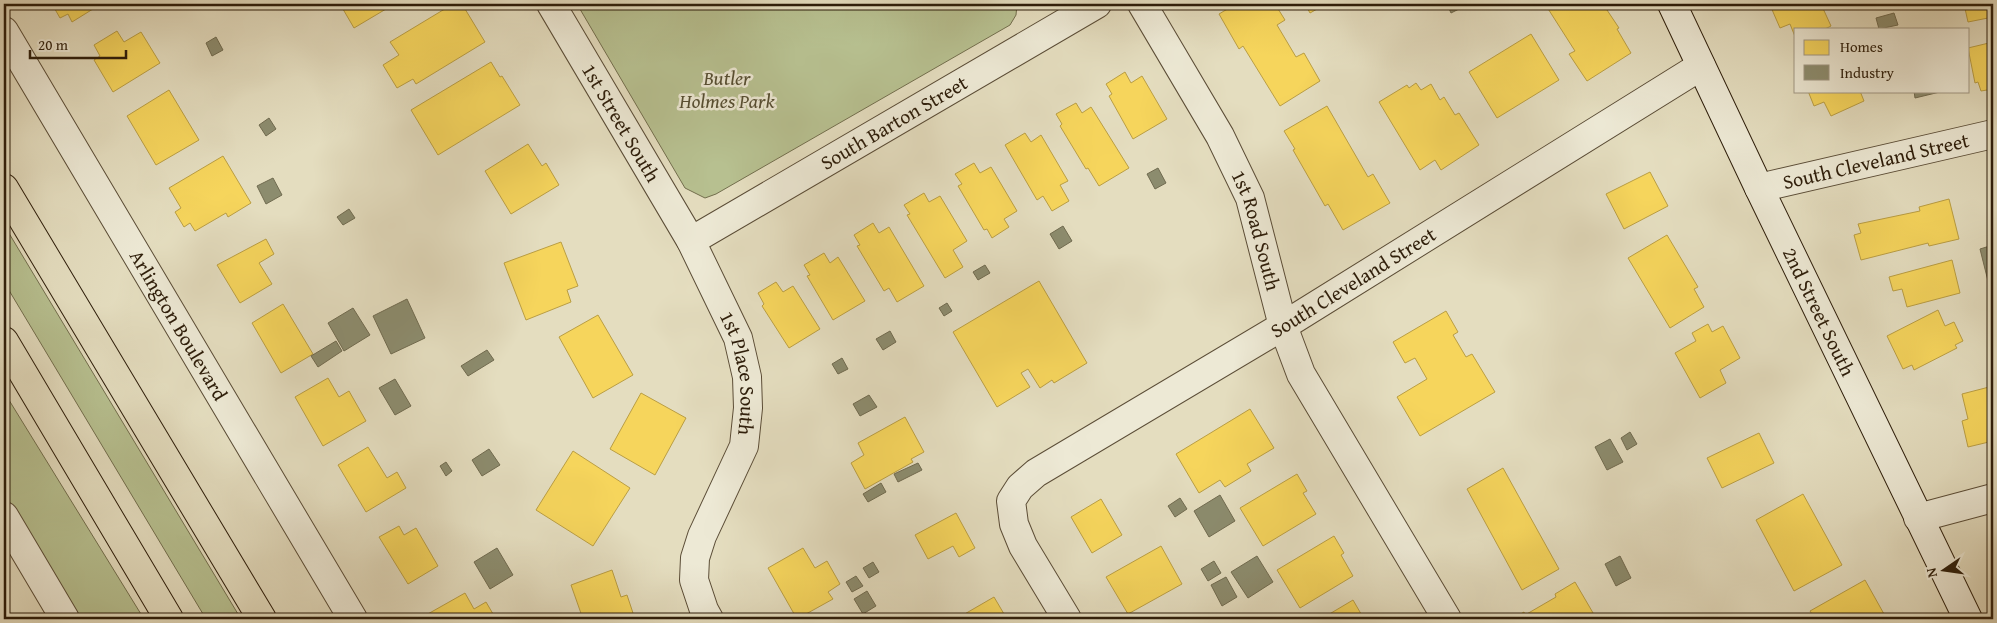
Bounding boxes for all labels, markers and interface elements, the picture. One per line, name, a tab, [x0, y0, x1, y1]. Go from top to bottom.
scale bar	[30, 28, 126, 60]
legend	[1794, 28, 1970, 92]
text: 20 m	[38, 34, 69, 55]
text: Homes	[1840, 36, 1883, 57]
street label: 1st Street South	[575, 58, 668, 187]
text: Industry	[1840, 62, 1895, 83]
park label: Butler Holmes Park	[678, 63, 776, 115]
street label: South Barton Street	[815, 68, 973, 176]
street label: South Cleveland Street	[1780, 125, 1972, 196]
street label: 1st Road South	[1225, 165, 1288, 294]
street label: South Cleveland Street	[1264, 219, 1441, 345]
street label: 2nd Street South	[1776, 242, 1863, 381]
street label: Arlington Boulevard	[123, 244, 235, 406]
street label: 1st Place South	[713, 306, 763, 437]
north arrow	[1920, 546, 1970, 596]
text: N	[1920, 565, 1942, 580]

